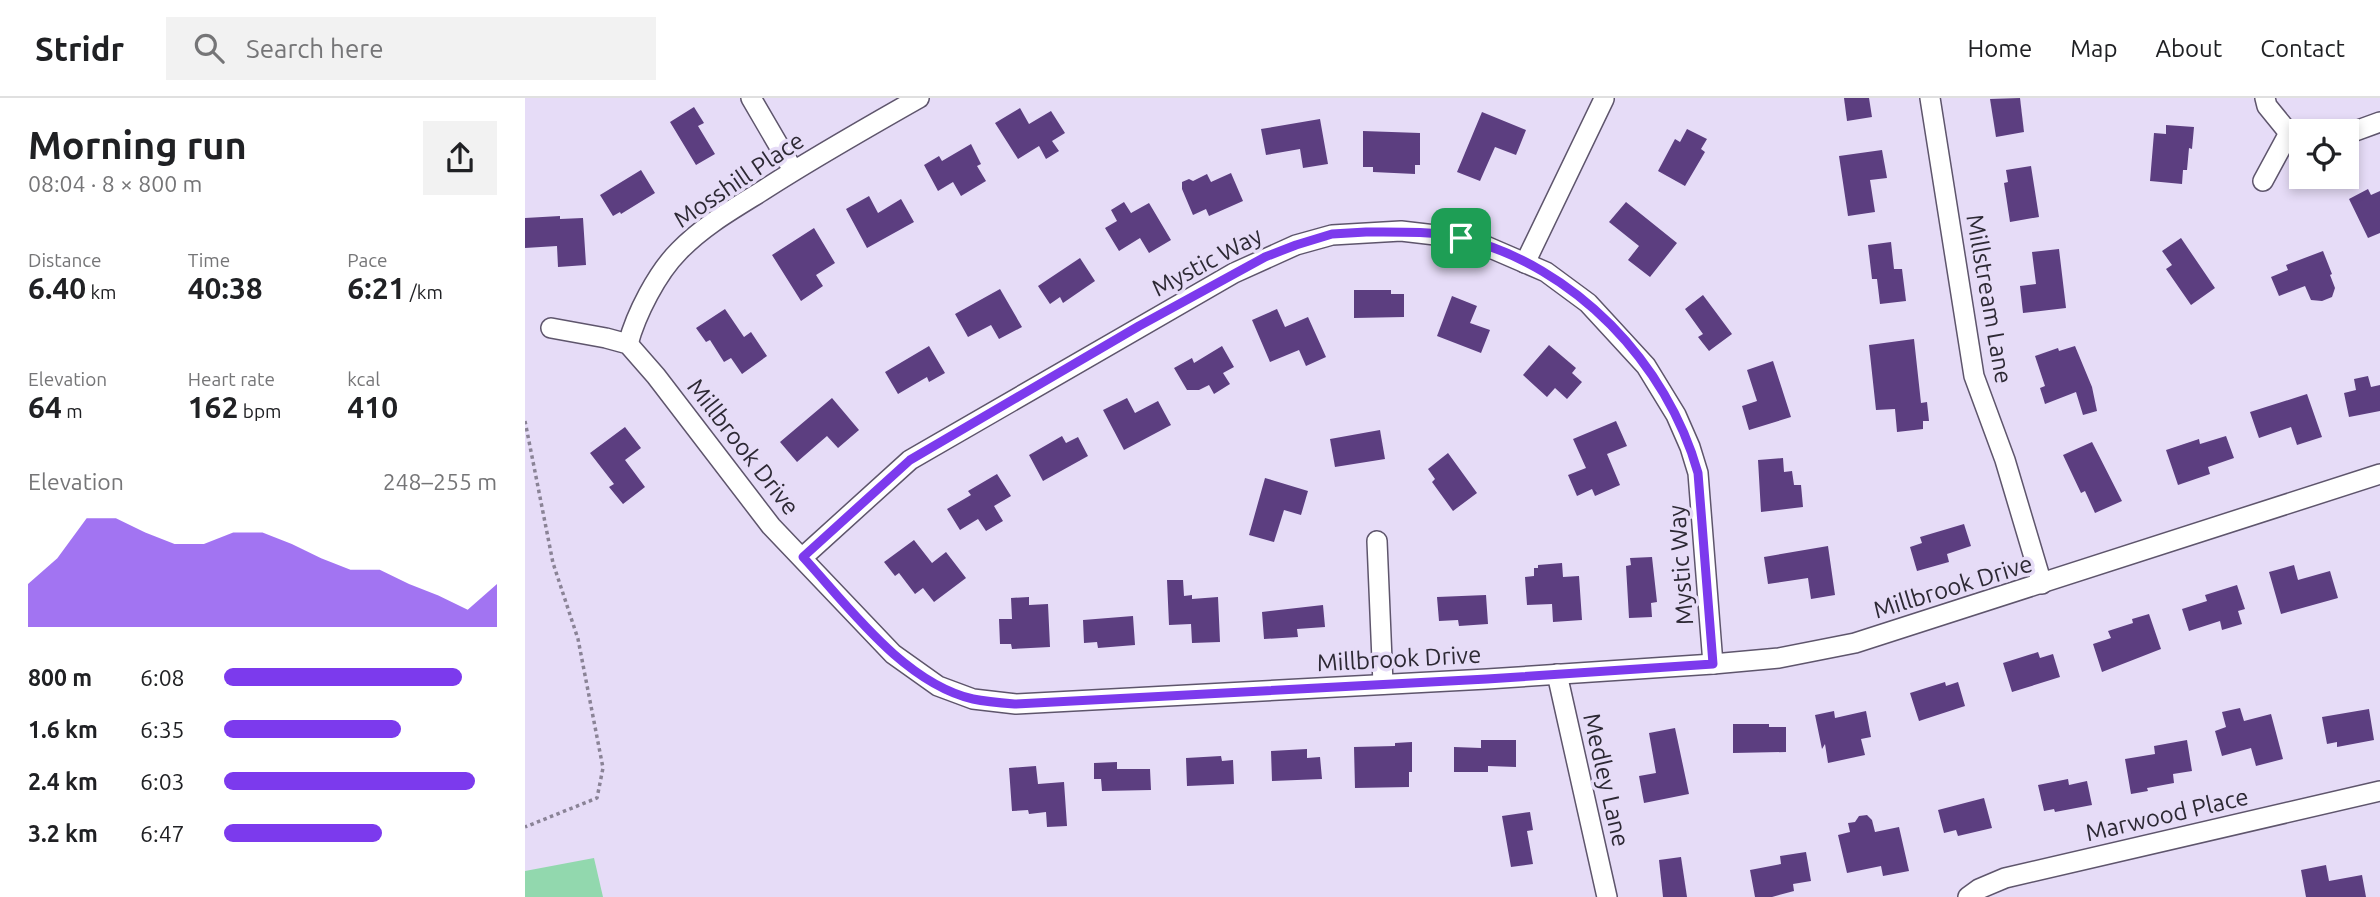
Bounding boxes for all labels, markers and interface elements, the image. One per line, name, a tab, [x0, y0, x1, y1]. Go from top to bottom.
search box	[166, 17, 656, 80]
icon: search	[190, 29, 228, 67]
text: Stridr	[35, 30, 124, 67]
text: Search here	[246, 34, 383, 63]
text: Home	[1967, 35, 2032, 62]
text: Map	[2070, 35, 2117, 62]
text: About	[2155, 35, 2222, 62]
text: Contact	[2260, 35, 2345, 62]
map controls	[2289, 119, 2359, 189]
button: locate	[2289, 119, 2359, 189]
button: share	[423, 121, 497, 195]
text: Morning run	[28, 124, 247, 166]
street label: Mosshill Place	[669, 126, 809, 233]
text: 08:04 · 8 × 800 m	[28, 171, 202, 196]
pin	[1431, 208, 1491, 268]
street label: Millstream Lane	[1961, 212, 2018, 386]
icon: arrive	[1442, 219, 1480, 257]
street label: Mystic Way	[1147, 221, 1267, 302]
text: Distance	[28, 249, 102, 271]
text: Time	[188, 249, 230, 271]
text: Pace	[347, 249, 388, 271]
text: 6.40	[28, 271, 86, 305]
text: 40:38	[188, 271, 263, 305]
text: 6:21	[347, 271, 405, 305]
text: km	[86, 281, 116, 303]
text: /km	[405, 281, 443, 303]
text: Elevation	[28, 368, 107, 390]
text: Heart rate	[188, 368, 275, 390]
text: kcal	[347, 368, 380, 390]
street label: Millbrook Drive	[682, 373, 805, 520]
text: 64	[28, 390, 62, 424]
text: 162	[188, 390, 238, 424]
text: 410	[347, 390, 398, 424]
text: m	[62, 400, 83, 422]
text: bpm	[238, 400, 281, 422]
text: Elevation	[28, 469, 124, 494]
text: 248–255 m	[383, 469, 497, 494]
street label: Mystic Way	[1663, 504, 1698, 626]
street label: Millbrook Drive	[1870, 550, 2036, 624]
street label: Millbrook Drive	[1316, 641, 1482, 676]
text: 800 m	[28, 665, 92, 690]
text: 6:08	[140, 665, 185, 690]
street label: Medley Lane	[1578, 710, 1635, 849]
text: 1.6 km	[28, 717, 98, 742]
text: 6:35	[140, 717, 185, 742]
text: 2.4 km	[28, 769, 98, 794]
text: 6:03	[140, 769, 185, 794]
street label: Marwood Place	[2083, 783, 2251, 846]
text: 3.2 km	[28, 821, 98, 846]
text: 6:47	[140, 821, 185, 846]

